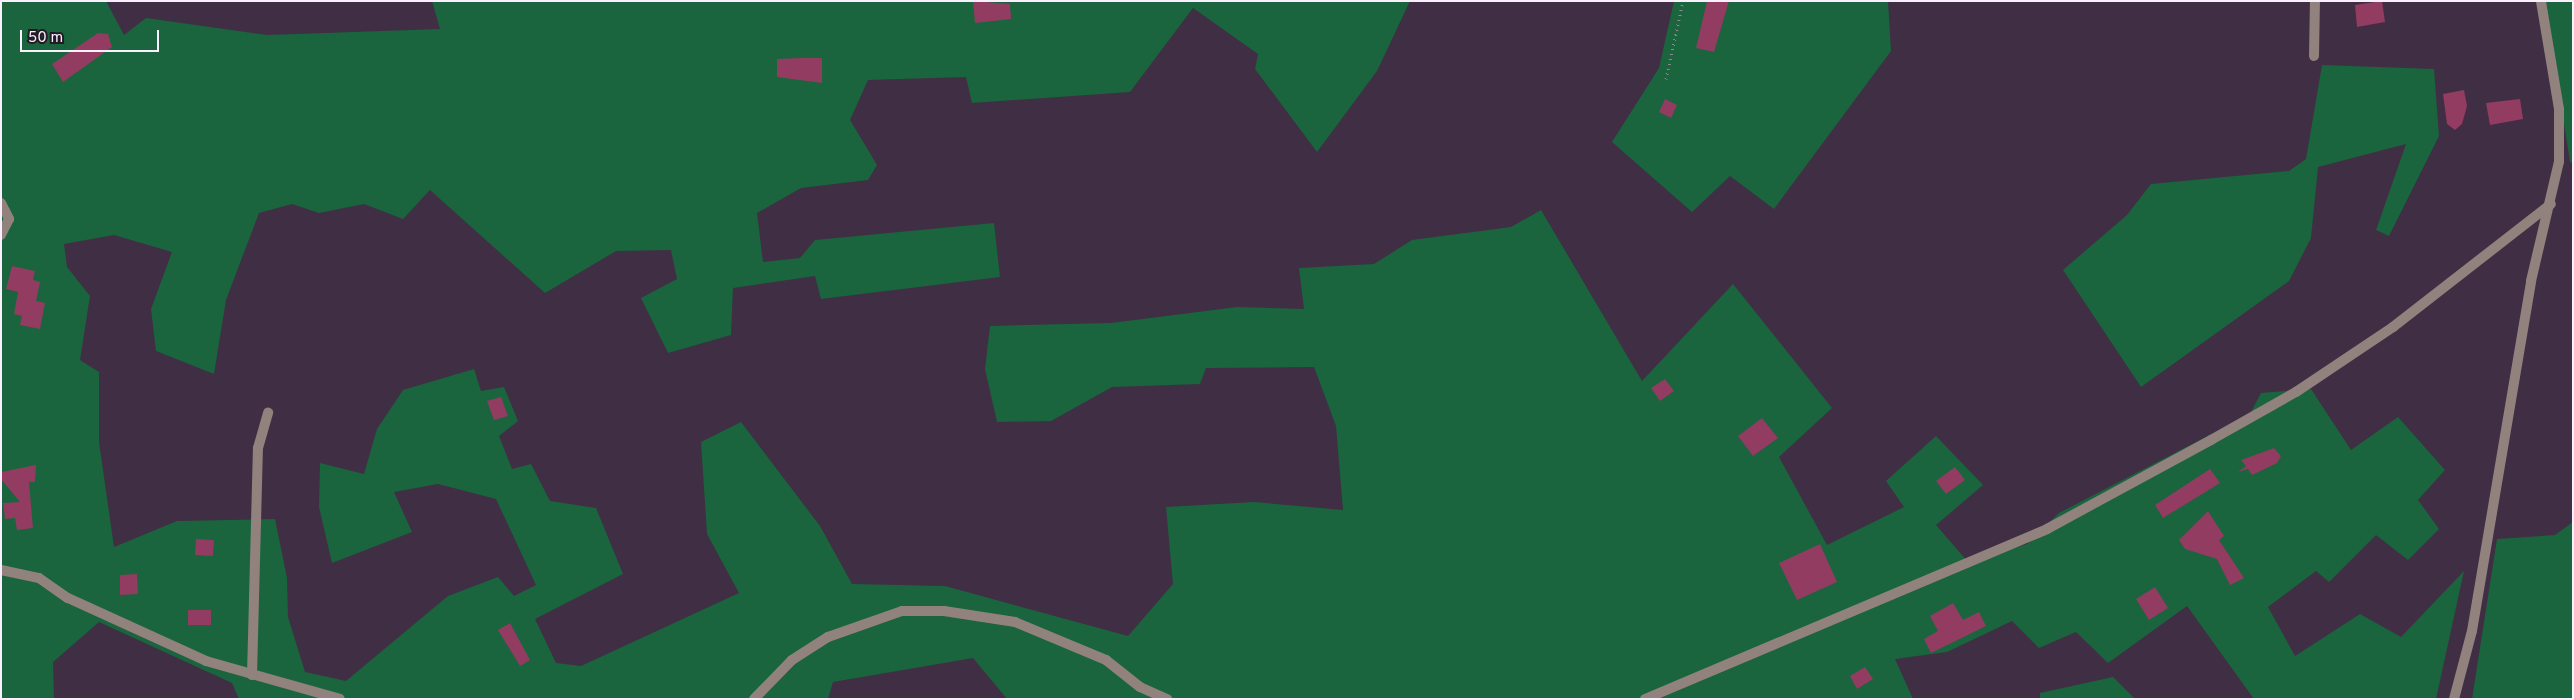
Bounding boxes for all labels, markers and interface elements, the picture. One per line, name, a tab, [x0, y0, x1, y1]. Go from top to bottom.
scale bar	[22, 20, 161, 52]
text: 50 m	[28, 29, 63, 48]

